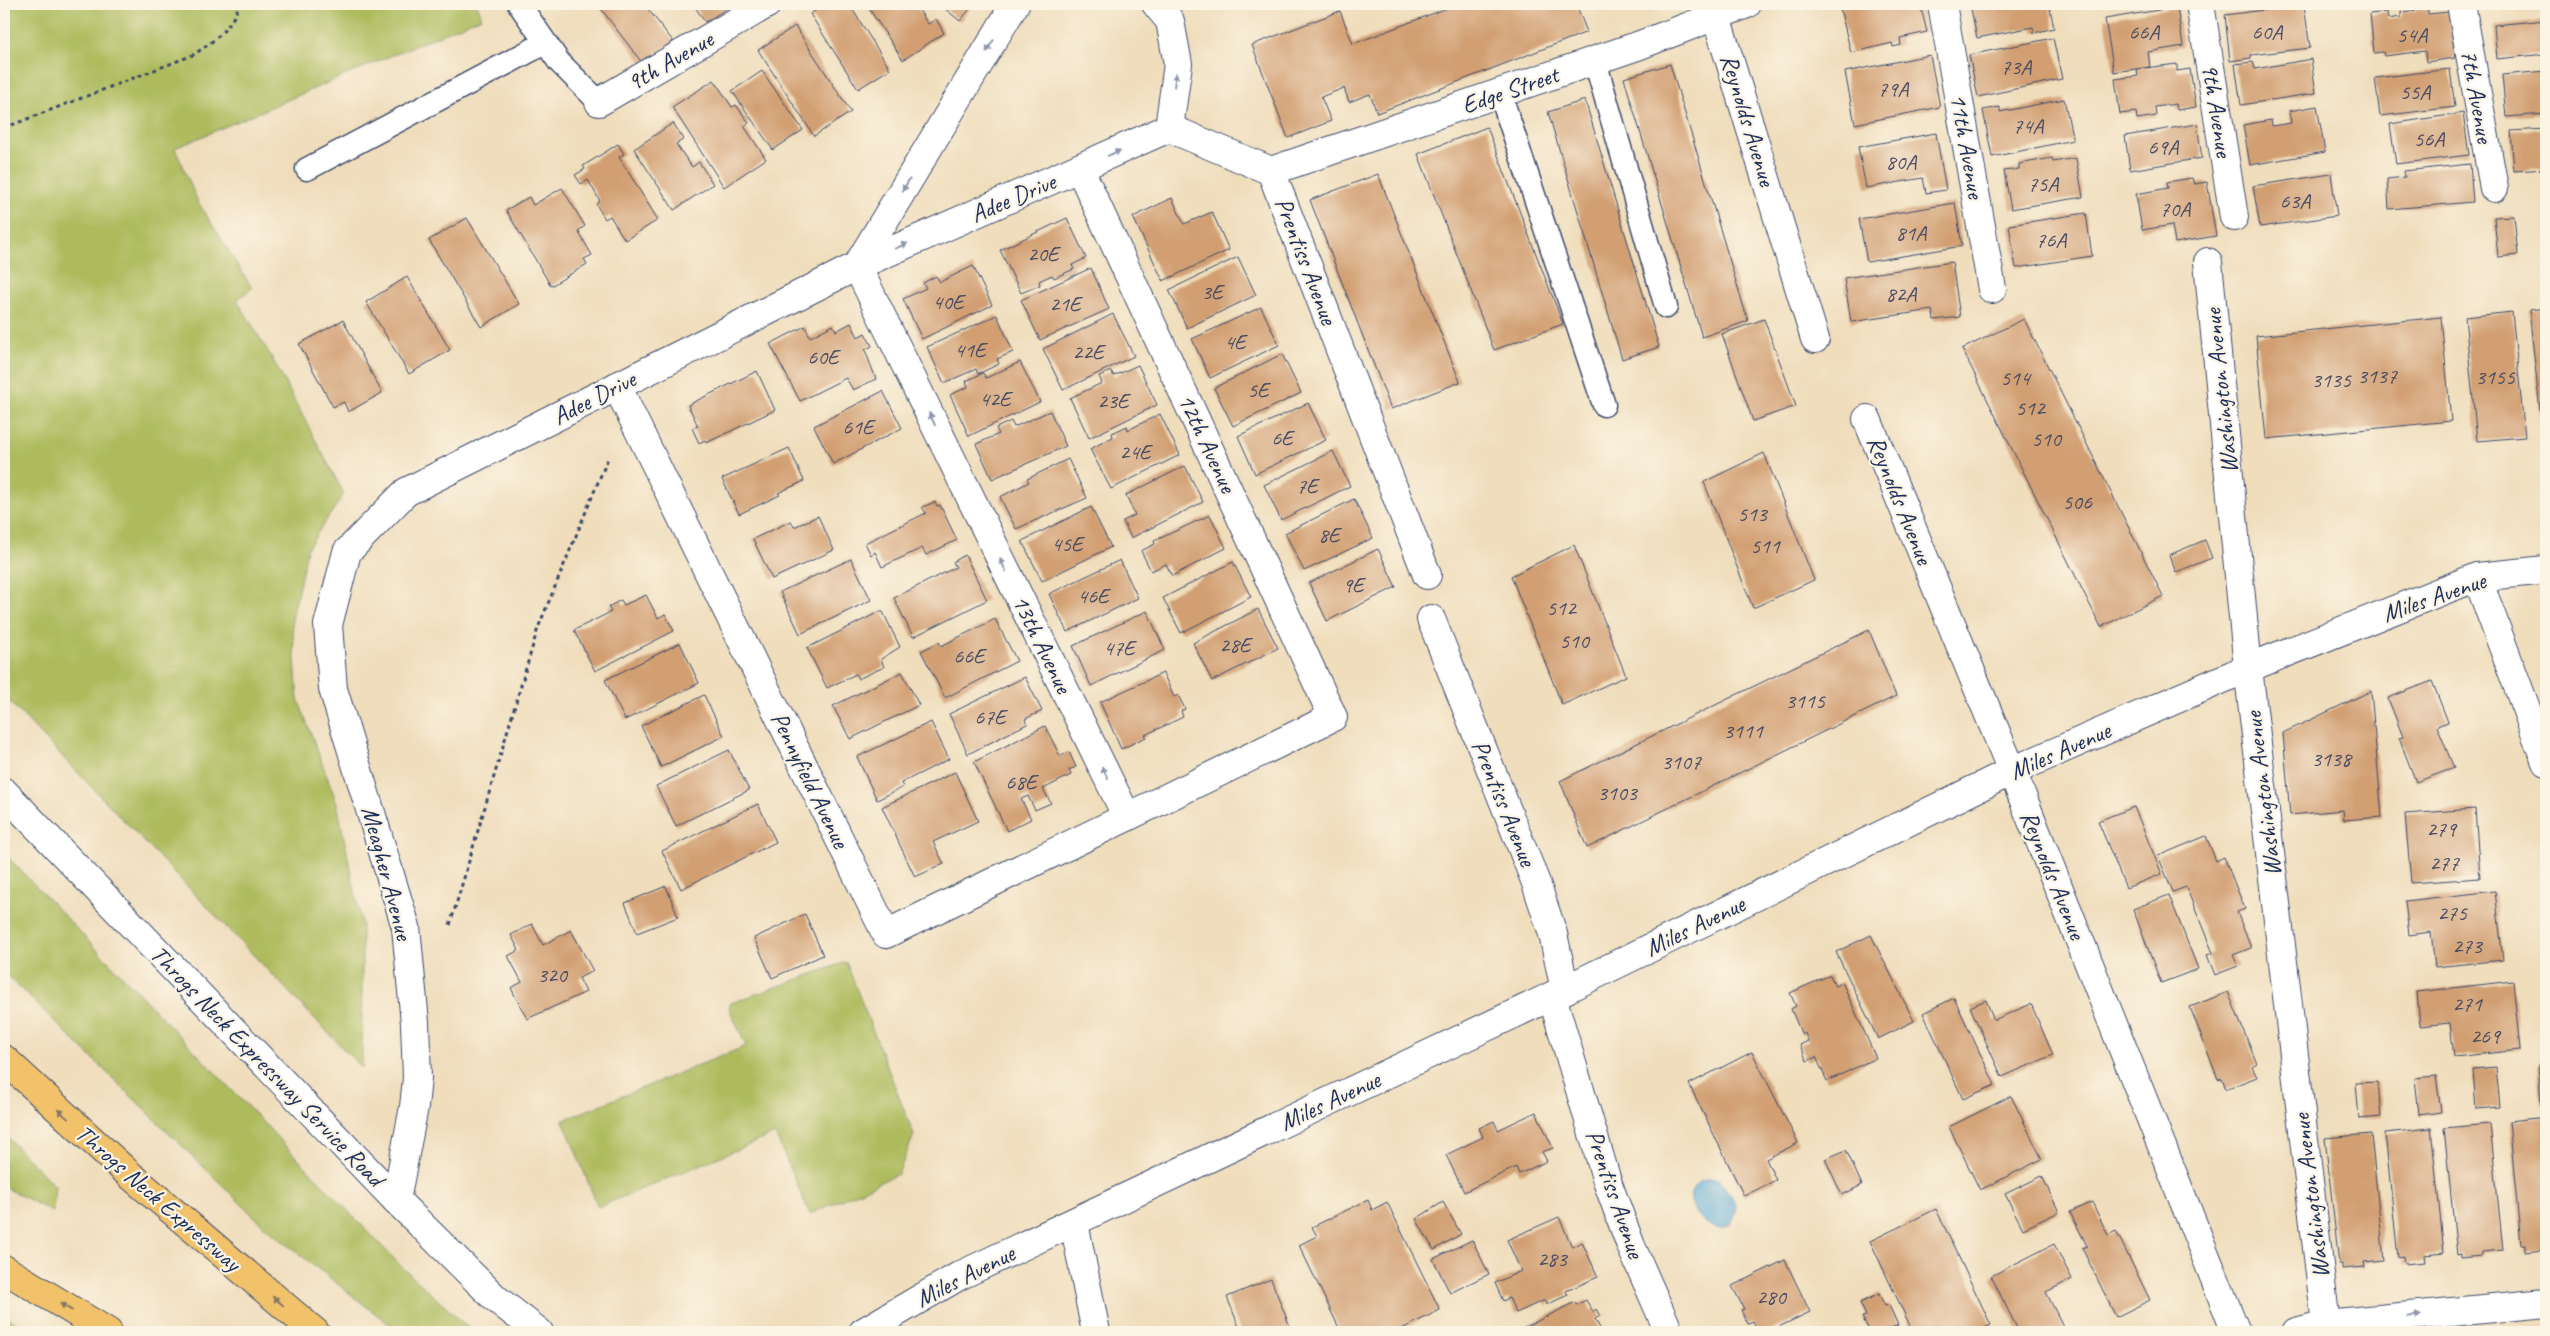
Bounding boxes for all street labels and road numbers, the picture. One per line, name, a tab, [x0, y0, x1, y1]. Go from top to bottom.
street label: 9th Avenue	[621, 23, 721, 98]
street label: 7th Avenue	[2453, 47, 2501, 147]
street label: Reynolds Avenue	[1713, 50, 1784, 192]
street label: Edge Street	[1457, 58, 1565, 121]
street label: 9th Avenue	[2194, 61, 2240, 161]
street label: 11th Avenue	[1942, 91, 1992, 203]
street label: Adee Drive	[966, 165, 1062, 230]
street label: Prentiss Avenue	[1267, 193, 1346, 331]
street label: Washington Avenue	[2196, 305, 2246, 475]
street label: Adee Drive	[547, 363, 643, 433]
street label: 12th Avenue	[1170, 388, 1245, 499]
street label: Reynolds Avenue	[1860, 431, 1941, 571]
street label: Miles Avenue	[2378, 564, 2492, 630]
street label: 13th Avenue	[1004, 589, 1080, 700]
street label: Pennyfield Avenue	[763, 707, 857, 855]
street label: Washington Avenue	[2237, 708, 2289, 878]
street label: Miles Avenue	[2005, 714, 2117, 787]
street label: Prentiss Avenue	[1464, 735, 1545, 873]
street label: Meagher Avenue	[354, 803, 421, 945]
street label: Reynolds Avenue	[2013, 806, 2094, 946]
street label: Miles Avenue	[1640, 887, 1752, 964]
street label: Throgs Neck Expressway Service Road	[143, 939, 394, 1196]
street label: Miles Avenue	[1275, 1063, 1387, 1138]
street label: Washington Avenue	[2285, 1110, 2337, 1280]
street label: Throgs Neck Expressway	[69, 1117, 249, 1280]
street label: Prentiss Avenue	[1578, 1126, 1652, 1264]
street label: Miles Avenue	[910, 1237, 1022, 1315]

